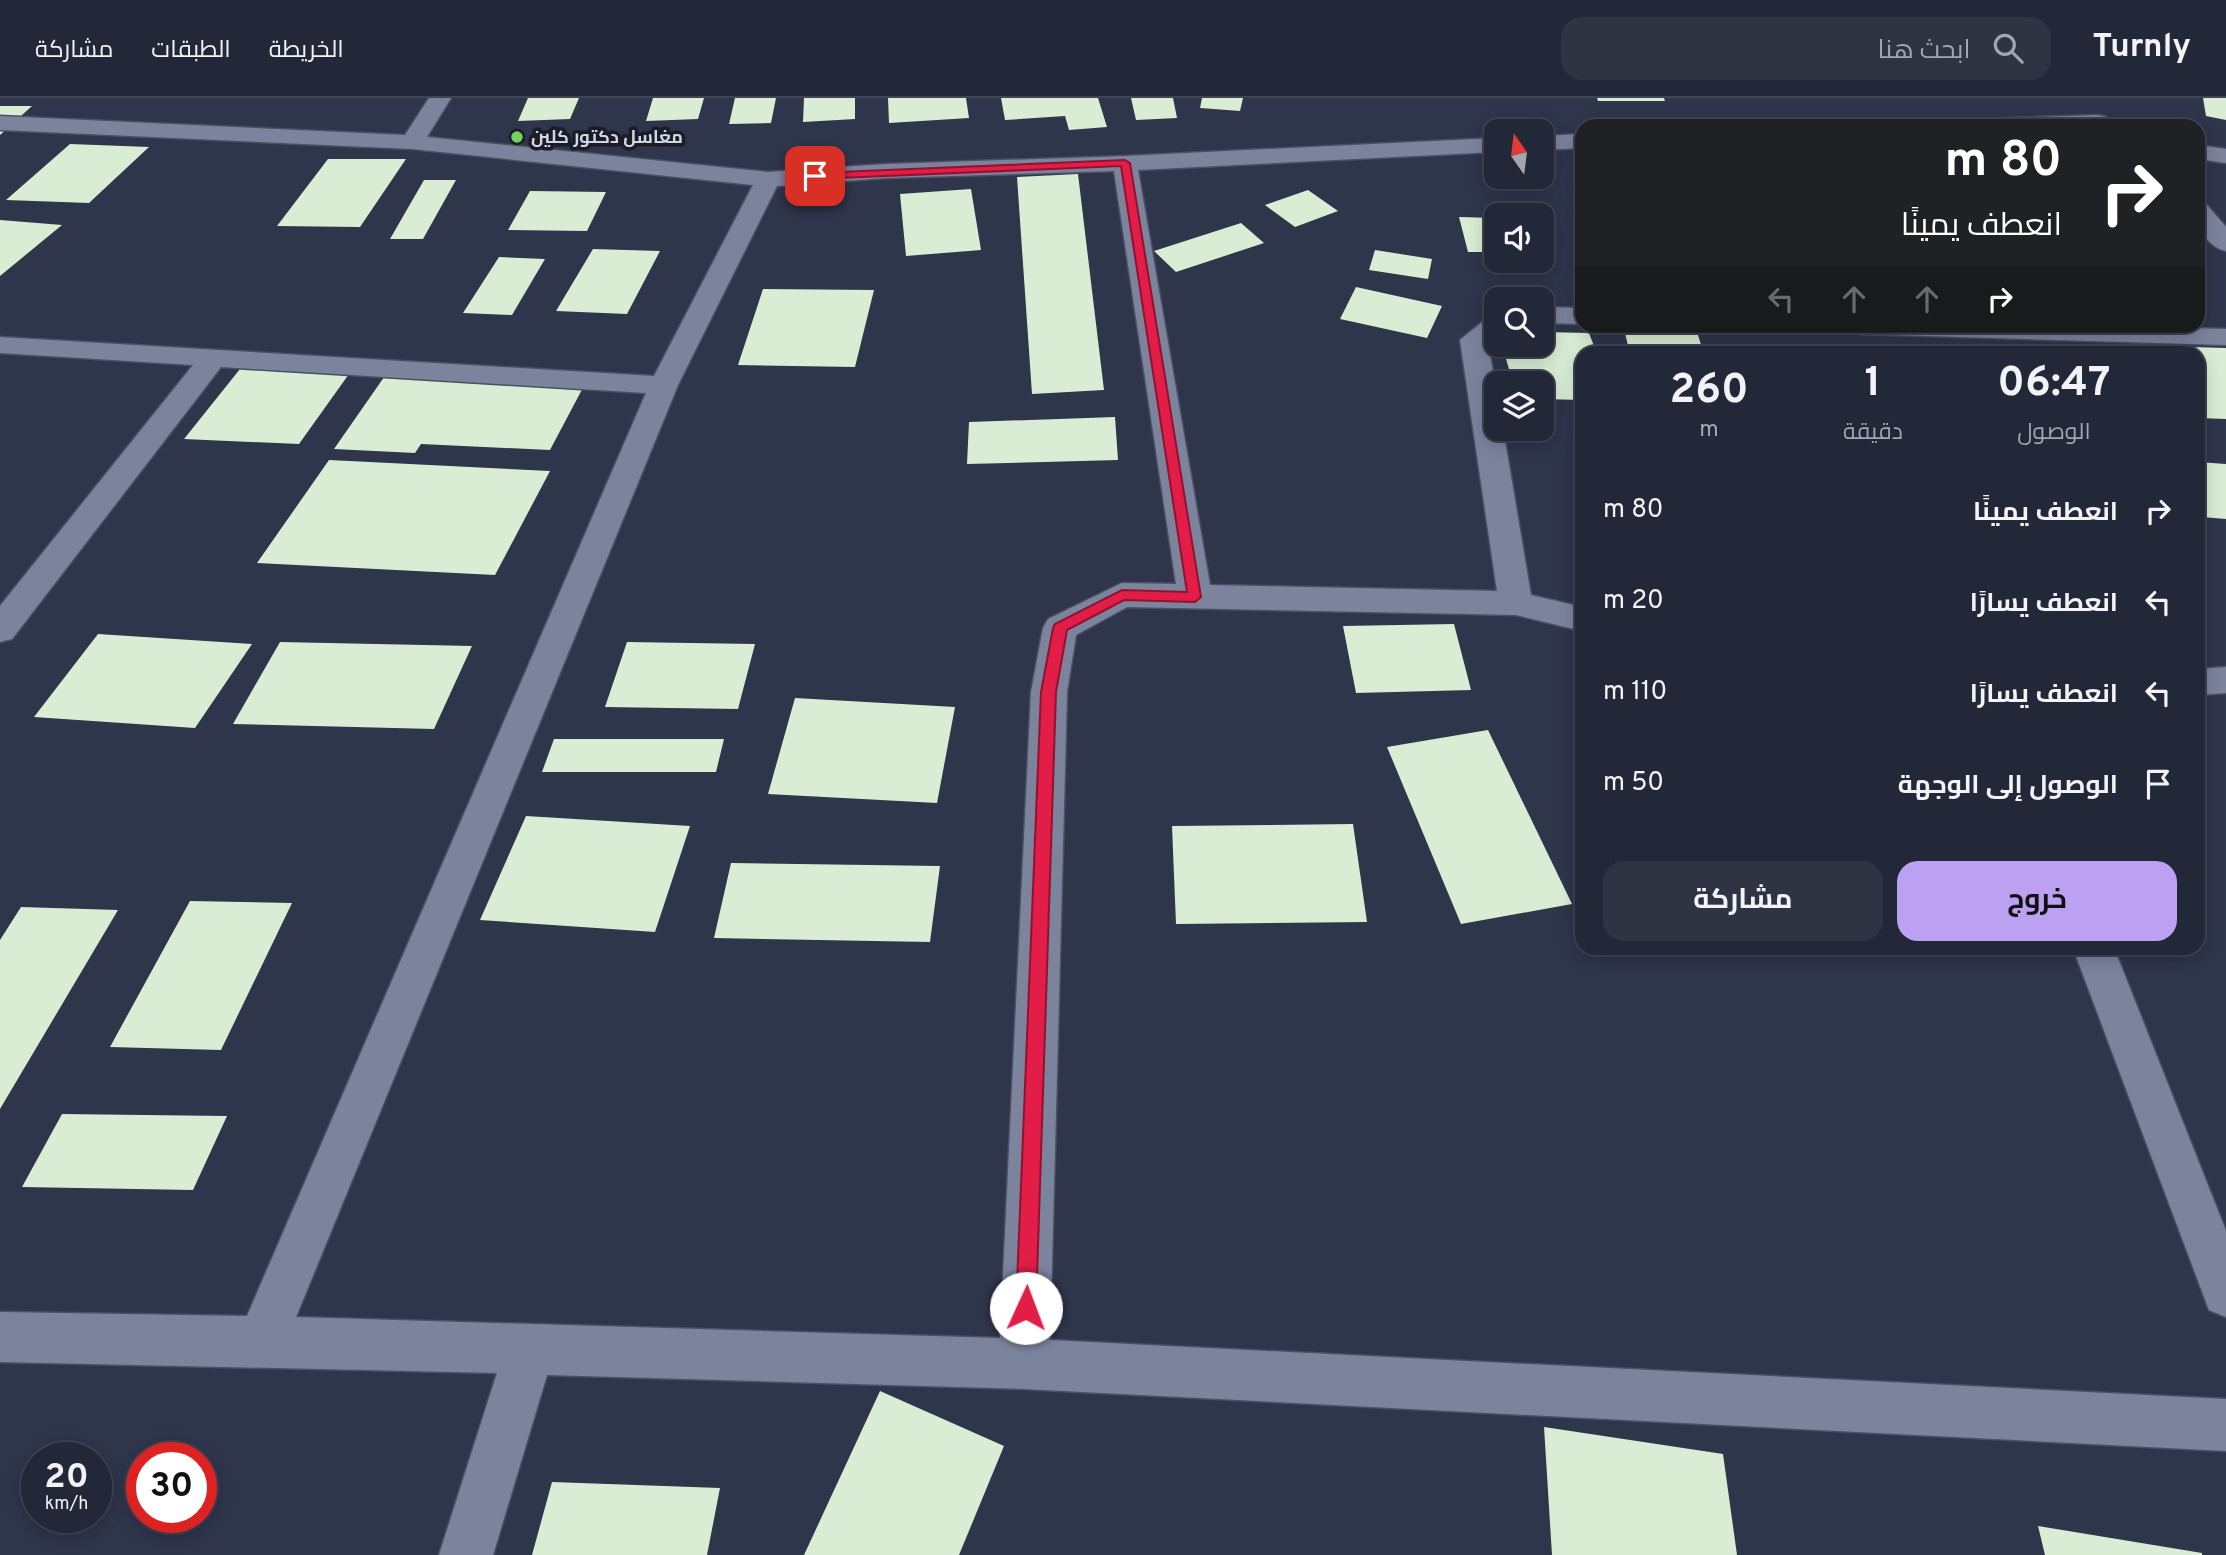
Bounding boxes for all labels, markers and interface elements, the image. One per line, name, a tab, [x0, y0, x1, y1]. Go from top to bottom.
search box	[1561, 17, 2051, 80]
text: Turnly	[2093, 27, 2191, 69]
icon: search	[1989, 29, 2027, 67]
text: ابحث هنا	[1878, 35, 1971, 68]
text: مشاركة	[35, 36, 113, 66]
text: الطبقات	[151, 36, 231, 66]
text: الخريطة	[269, 36, 344, 66]
north arrow	[1484, 119, 1554, 189]
map controls	[1484, 119, 1554, 441]
place label: مغاسل دكتور كلين	[531, 127, 683, 150]
marker: مغاسل دكتور كلين	[509, 129, 525, 145]
text: 80 m	[1945, 132, 2062, 194]
pin	[785, 146, 845, 206]
icon: right	[2086, 147, 2177, 238]
icon: arrive	[796, 157, 834, 195]
button: sound	[1484, 203, 1554, 273]
text: انعطف يمينًا	[1901, 207, 2062, 247]
icon: left	[1762, 280, 1800, 318]
icon: ahead	[1835, 280, 1873, 318]
icon: ahead	[1908, 280, 1946, 318]
icon: right	[1981, 280, 2019, 318]
button: search	[1484, 287, 1554, 357]
text: 1	[1865, 358, 1881, 411]
text: 06:47	[1997, 358, 2111, 411]
text: 260	[1669, 365, 1749, 418]
button: layers	[1484, 371, 1554, 441]
text: m	[1699, 416, 1719, 445]
text: دقيقة	[1843, 419, 1903, 448]
text: الوصول	[2017, 419, 2091, 448]
icon: right	[2139, 492, 2177, 530]
text: 80 m	[1603, 494, 1663, 527]
text: انعطف يمينًا	[1973, 497, 2118, 530]
icon: left	[2139, 583, 2177, 621]
text: 20 m	[1603, 585, 1664, 618]
text: انعطف يسارًا	[1970, 588, 2118, 621]
icon: left	[2139, 674, 2177, 712]
text: 110 m	[1603, 676, 1667, 709]
text: انعطف يسارًا	[1970, 679, 2118, 712]
icon: arrive	[2139, 765, 2177, 803]
text: 50 m	[1603, 767, 1664, 800]
text: الوصول إلى الوجهة	[1898, 770, 2118, 803]
button: مشاركة	[1603, 861, 1883, 941]
button: خروج	[1897, 861, 2177, 941]
position arrow	[989, 1271, 1063, 1345]
speed limit sign: 30	[126, 1442, 217, 1533]
text: 20	[44, 1456, 89, 1500]
text: km/h	[45, 1493, 88, 1516]

